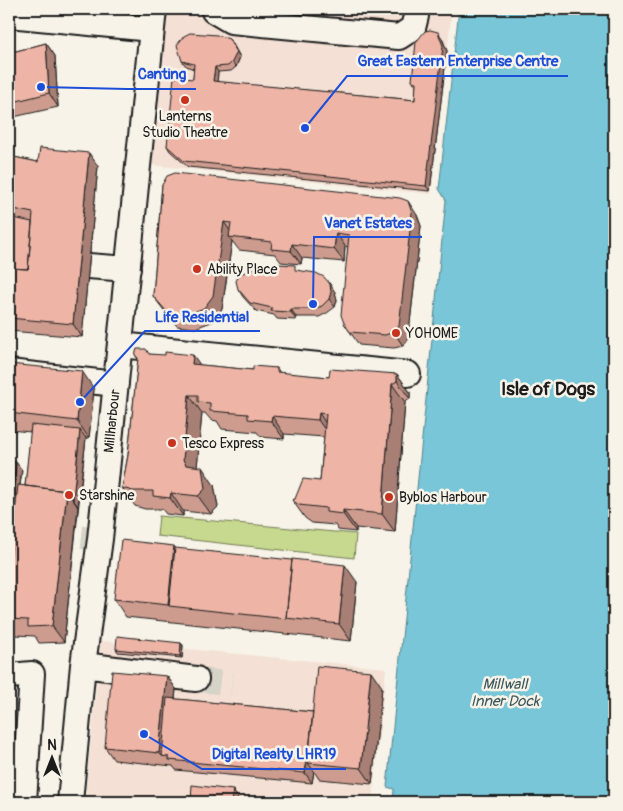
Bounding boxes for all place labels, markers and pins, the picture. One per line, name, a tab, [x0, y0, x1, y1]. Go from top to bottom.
callout: Great Eastern Enterprise Centre	[347, 46, 568, 76]
callout: Canting	[127, 59, 196, 89]
marker: Lanterns Studio Theatre	[179, 94, 191, 106]
place label: Lanterns Studio Theatre	[142, 108, 228, 141]
callout: Vanet Estates	[314, 207, 422, 237]
place label: Ability Place	[207, 261, 278, 278]
marker: Ability Place	[191, 263, 203, 275]
callout: Life Residential	[145, 301, 260, 331]
place label: YOHOME	[405, 325, 458, 342]
marker: YOHOME	[390, 327, 402, 339]
place label: Tesco Express	[182, 435, 265, 452]
marker: Tesco Express	[166, 437, 178, 449]
place label: Starshine	[79, 487, 135, 504]
marker: Starshine	[63, 489, 75, 501]
place label: Byblos Harbour	[399, 489, 487, 506]
marker: Byblos Harbour	[383, 491, 395, 503]
callout: Digital Realty LHR19	[202, 739, 346, 769]

